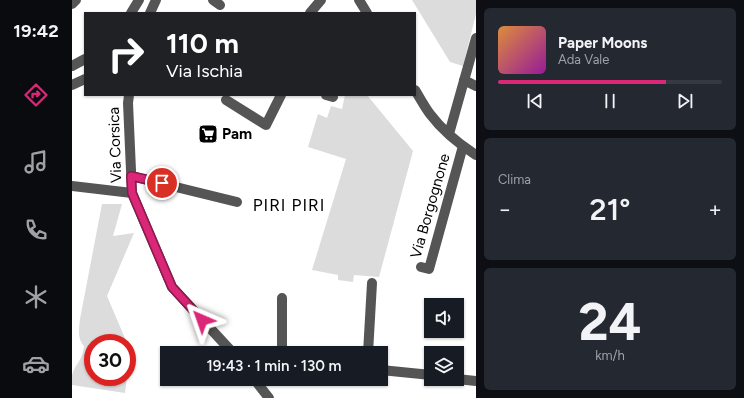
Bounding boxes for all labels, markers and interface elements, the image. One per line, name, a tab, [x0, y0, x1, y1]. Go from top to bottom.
text: 19:42	[13, 20, 59, 42]
text: 110 m	[166, 26, 239, 60]
icon: right	[100, 28, 152, 80]
text: Paper Moons	[558, 34, 647, 52]
text: Ada Vale	[558, 52, 609, 67]
text: Via Ischia	[166, 60, 243, 82]
icon: directions	[22, 81, 50, 109]
icon: previous	[524, 90, 546, 112]
icon: pause	[599, 90, 621, 112]
icon: next	[674, 90, 696, 112]
street label: Via Corsica	[105, 107, 125, 183]
supermarket icon: Pam	[197, 123, 219, 145]
place label: Pam	[222, 125, 252, 143]
icon: music	[22, 148, 50, 176]
street label: Via Borgognone	[406, 152, 454, 260]
pin	[145, 166, 179, 200]
icon: arrive	[151, 172, 173, 194]
text: Clima	[498, 172, 531, 187]
text: 21°	[590, 191, 630, 228]
district label: PIRI PIRI	[253, 195, 325, 215]
text: −	[498, 196, 512, 223]
text: +	[708, 196, 722, 223]
icon: phone	[22, 216, 50, 244]
icon: climate	[22, 283, 50, 311]
text: 24	[578, 291, 642, 353]
map controls	[424, 298, 464, 386]
button: sound	[424, 298, 464, 338]
position arrow	[181, 299, 223, 341]
speed limit sign: 30	[84, 334, 136, 386]
button: layers	[424, 346, 464, 386]
text: km/h	[595, 348, 625, 363]
icon: car	[22, 350, 50, 378]
text: 19:43 · 1 min · 130 m	[207, 357, 341, 375]

